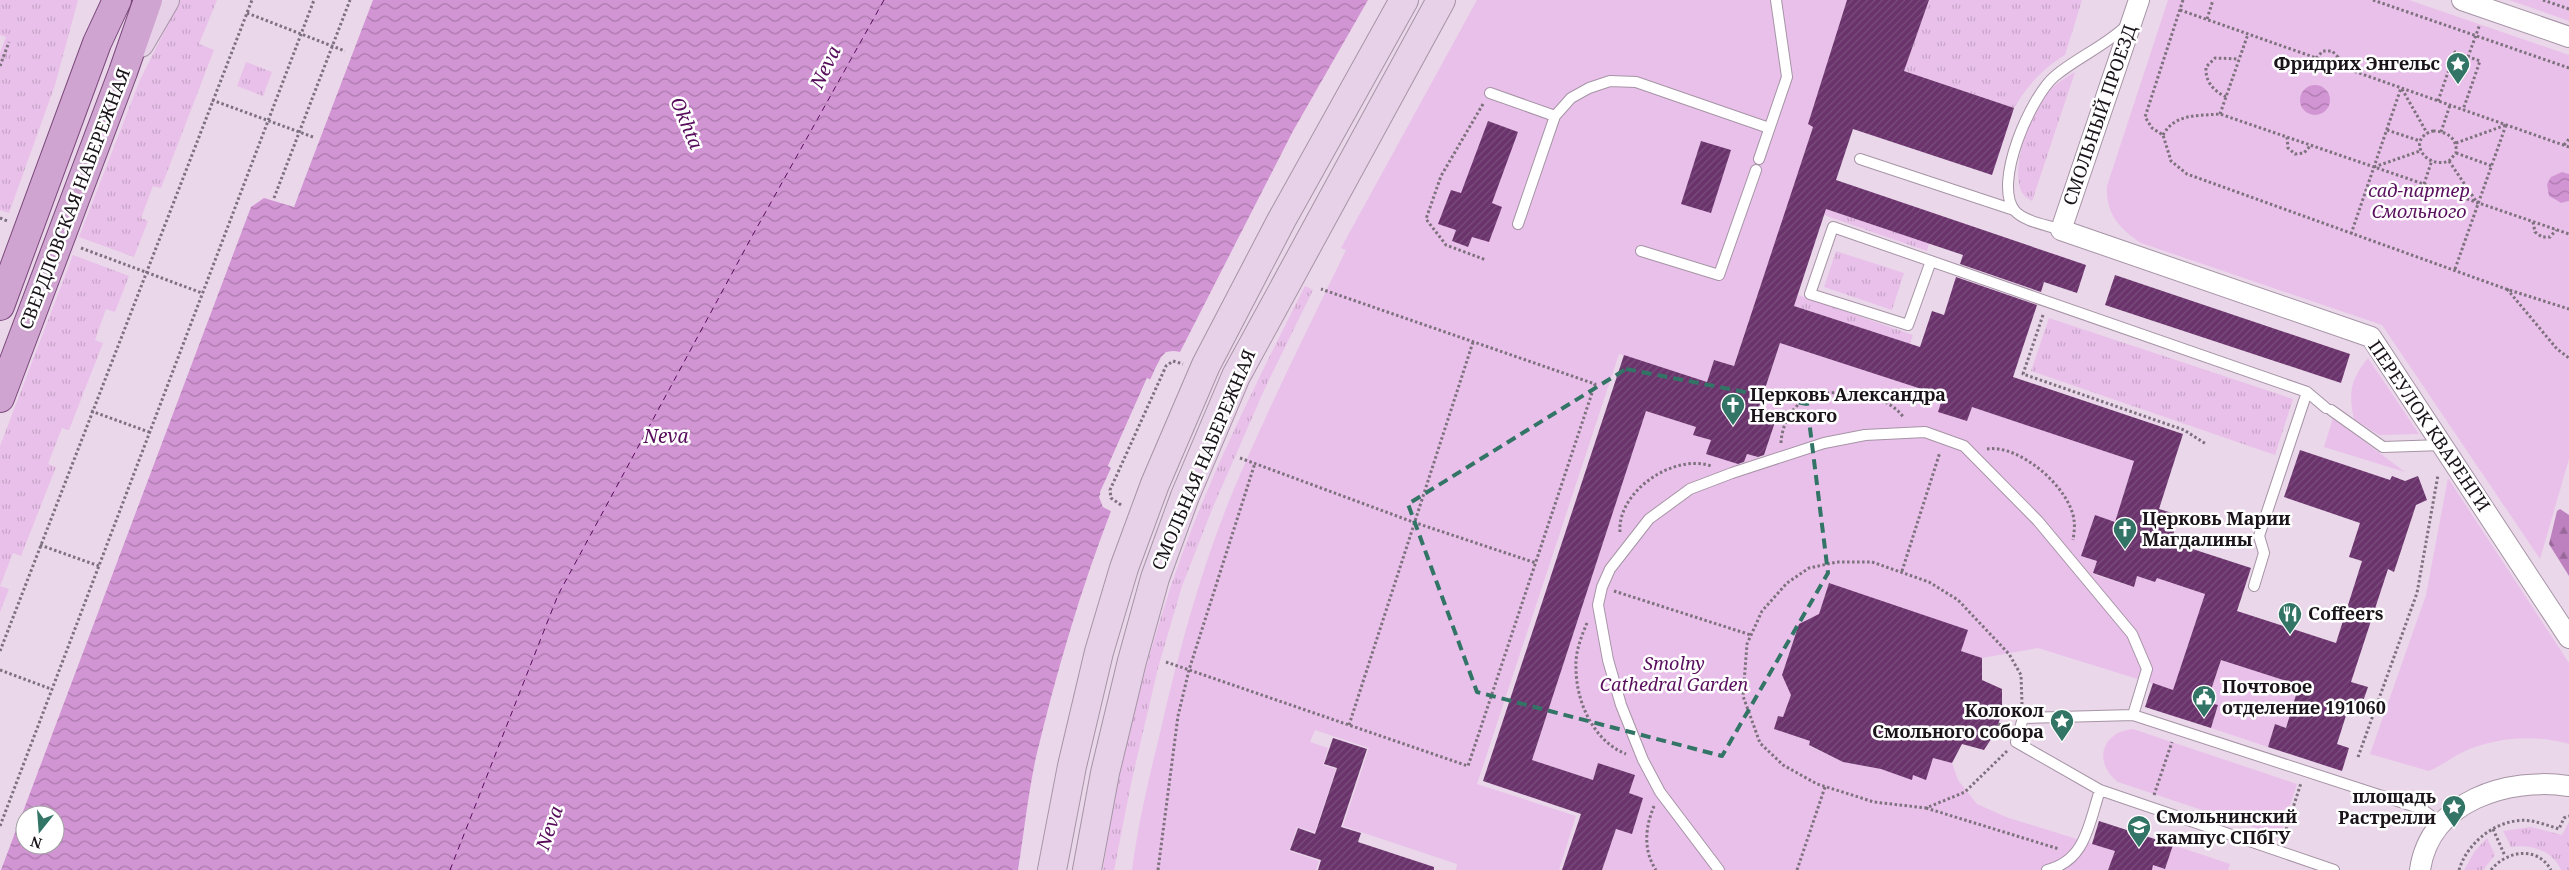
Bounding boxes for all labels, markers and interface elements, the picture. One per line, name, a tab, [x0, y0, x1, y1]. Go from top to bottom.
street label: СМОЛЬНЫЙ ПРОЕЗД	[2057, 21, 2141, 208]
water label: Neva	[803, 41, 847, 94]
place label: Фридрих Энгельс	[2274, 51, 2440, 75]
place icon: Фридрих Энгельс	[2445, 51, 2471, 85]
street label: СВЕРДЛОВСКАЯ НАБЕРЕЖНАЯ	[13, 64, 135, 333]
water label: Okhta	[664, 93, 710, 153]
park label: сад-партер Смольного	[2368, 178, 2470, 223]
street label: ПЕРЕУЛОК КВАРЕНГИ	[2363, 335, 2496, 516]
street label: СМОЛЬНАЯ НАБЕРЕЖНАЯ	[1146, 345, 1261, 574]
place label: Церковь Александра Невского	[1750, 382, 1946, 427]
church icon: Церковь Александра Невского	[1720, 392, 1746, 426]
water label: Neva	[642, 423, 689, 449]
place label: Церковь Марии Магдалины	[2142, 506, 2290, 551]
church icon: Церковь Марии Магдалины	[2112, 516, 2138, 550]
restaurant icon: Coffeers	[2277, 601, 2303, 635]
place label: Coffeers	[2308, 601, 2384, 625]
park label: Smolny Cathedral Garden	[1600, 651, 1748, 696]
place label: Почтовое отделение 191060	[2222, 674, 2386, 719]
public building icon: Почтовое отделение 191060	[2191, 684, 2217, 718]
place label: Колокол Смольного собора	[1872, 698, 2044, 743]
place icon: Колокол Смольного собора	[2049, 708, 2075, 742]
place label: площадь Растрелли	[2338, 784, 2436, 829]
place icon: площадь Растрелли	[2441, 794, 2467, 828]
water label: Neva	[529, 802, 569, 854]
place label: Смольнинский кампус СПбГУ	[2156, 804, 2297, 849]
north arrow	[15, 805, 65, 855]
school or university icon: Смольнинский кампус СПбГУ	[2126, 814, 2152, 848]
text: N	[28, 832, 44, 854]

